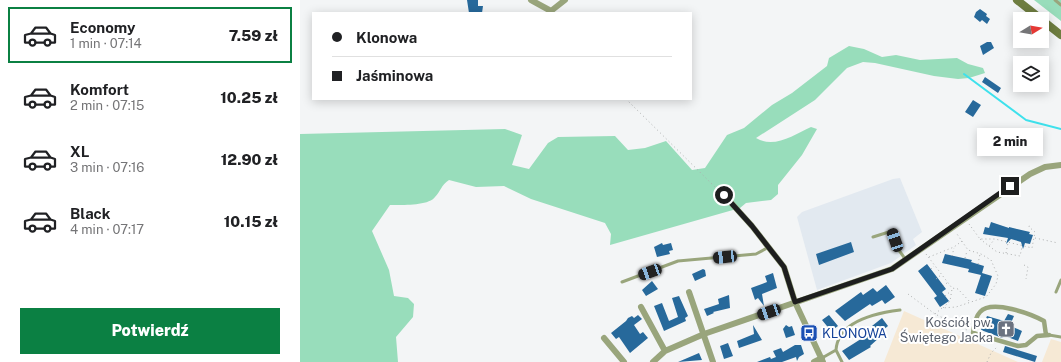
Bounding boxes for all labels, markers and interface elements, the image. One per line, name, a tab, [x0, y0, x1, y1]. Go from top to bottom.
north arrow	[1013, 12, 1049, 48]
map controls	[1013, 12, 1049, 92]
icon: car	[22, 17, 58, 53]
text: Economy	[70, 19, 135, 36]
text: 7.59 zł	[229, 27, 278, 44]
text: Klonowa	[356, 29, 417, 46]
text: 1 min · 07:14	[70, 36, 142, 51]
button: layers	[1013, 56, 1049, 92]
text: Jaśminowa	[356, 67, 433, 84]
icon: car	[22, 79, 58, 115]
text: Komfort	[70, 81, 129, 98]
text: 10.25 zł	[220, 89, 278, 106]
text: 2 min · 07:15	[70, 98, 144, 113]
callout: 2 min	[977, 128, 1043, 156]
text: 2 min	[993, 134, 1027, 149]
icon: car	[22, 141, 58, 177]
text: XL	[70, 143, 89, 160]
text: 12.90 zł	[221, 151, 278, 168]
text: 3 min · 07:16	[70, 160, 144, 175]
route end	[1001, 177, 1019, 195]
route start	[715, 186, 733, 204]
icon: car	[22, 203, 58, 239]
text: Black	[70, 205, 110, 222]
text: 10.15 zł	[224, 213, 278, 230]
text: 4 min · 07:17	[70, 222, 144, 237]
car	[885, 227, 905, 253]
car	[712, 250, 738, 264]
car	[637, 262, 663, 282]
car	[756, 302, 782, 322]
button: Potwierdź	[20, 308, 280, 354]
place label: Kościół pw. Świętego Jacka	[900, 315, 993, 345]
church icon: Kościół pw. Świętego Jacka	[996, 319, 1016, 339]
bus stop icon: KLONOWA	[799, 323, 819, 343]
place label: KLONOWA	[822, 326, 887, 341]

